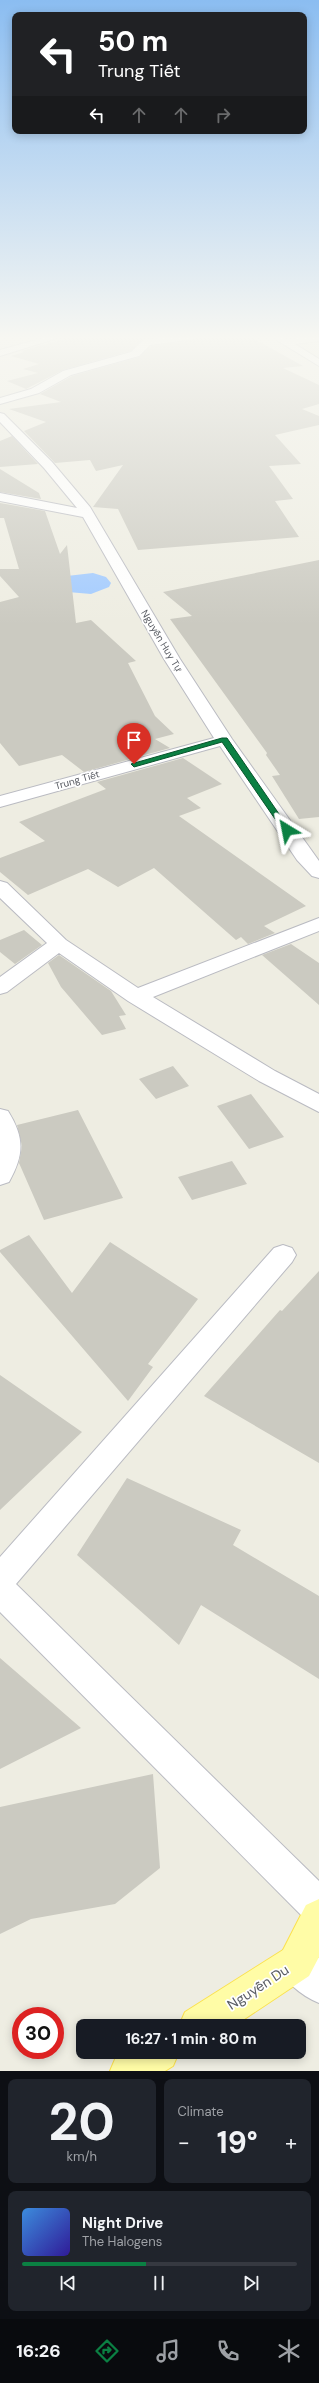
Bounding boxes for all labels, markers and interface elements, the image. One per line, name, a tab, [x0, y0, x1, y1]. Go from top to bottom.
text: 50 m	[98, 23, 168, 60]
icon: left	[32, 28, 84, 80]
text: Trung Tiết	[98, 59, 181, 83]
icon: left	[86, 104, 108, 126]
icon: ahead	[128, 104, 150, 126]
icon: ahead	[170, 104, 192, 126]
icon: right	[212, 104, 234, 126]
street label: Nguyễn Huy Tự	[138, 607, 186, 675]
pin	[117, 723, 151, 764]
icon: arrive	[123, 729, 145, 751]
street label: Trung Tiết	[53, 767, 101, 793]
position arrow	[266, 809, 308, 851]
street label: Nguyễn Du	[224, 1960, 292, 2014]
speed limit sign: 30	[12, 2007, 64, 2059]
text: 16:27 · 1 min · 80 m	[125, 2029, 257, 2049]
text: 20	[49, 2088, 115, 2156]
text: Climate	[178, 2103, 224, 2120]
text: 19°	[217, 2123, 258, 2162]
text: −	[178, 2128, 190, 2157]
text: +	[285, 2128, 297, 2157]
text: km/h	[66, 2148, 97, 2165]
text: Night Drive	[82, 2213, 163, 2233]
text: The Halogens	[82, 2233, 162, 2250]
icon: previous	[57, 2272, 79, 2294]
icon: pause	[148, 2272, 170, 2294]
icon: next	[240, 2272, 262, 2294]
icon: directions	[93, 2337, 121, 2365]
icon: music	[154, 2337, 182, 2365]
icon: phone	[214, 2337, 242, 2365]
icon: climate	[275, 2337, 303, 2365]
text: 16:26	[16, 2339, 61, 2363]

